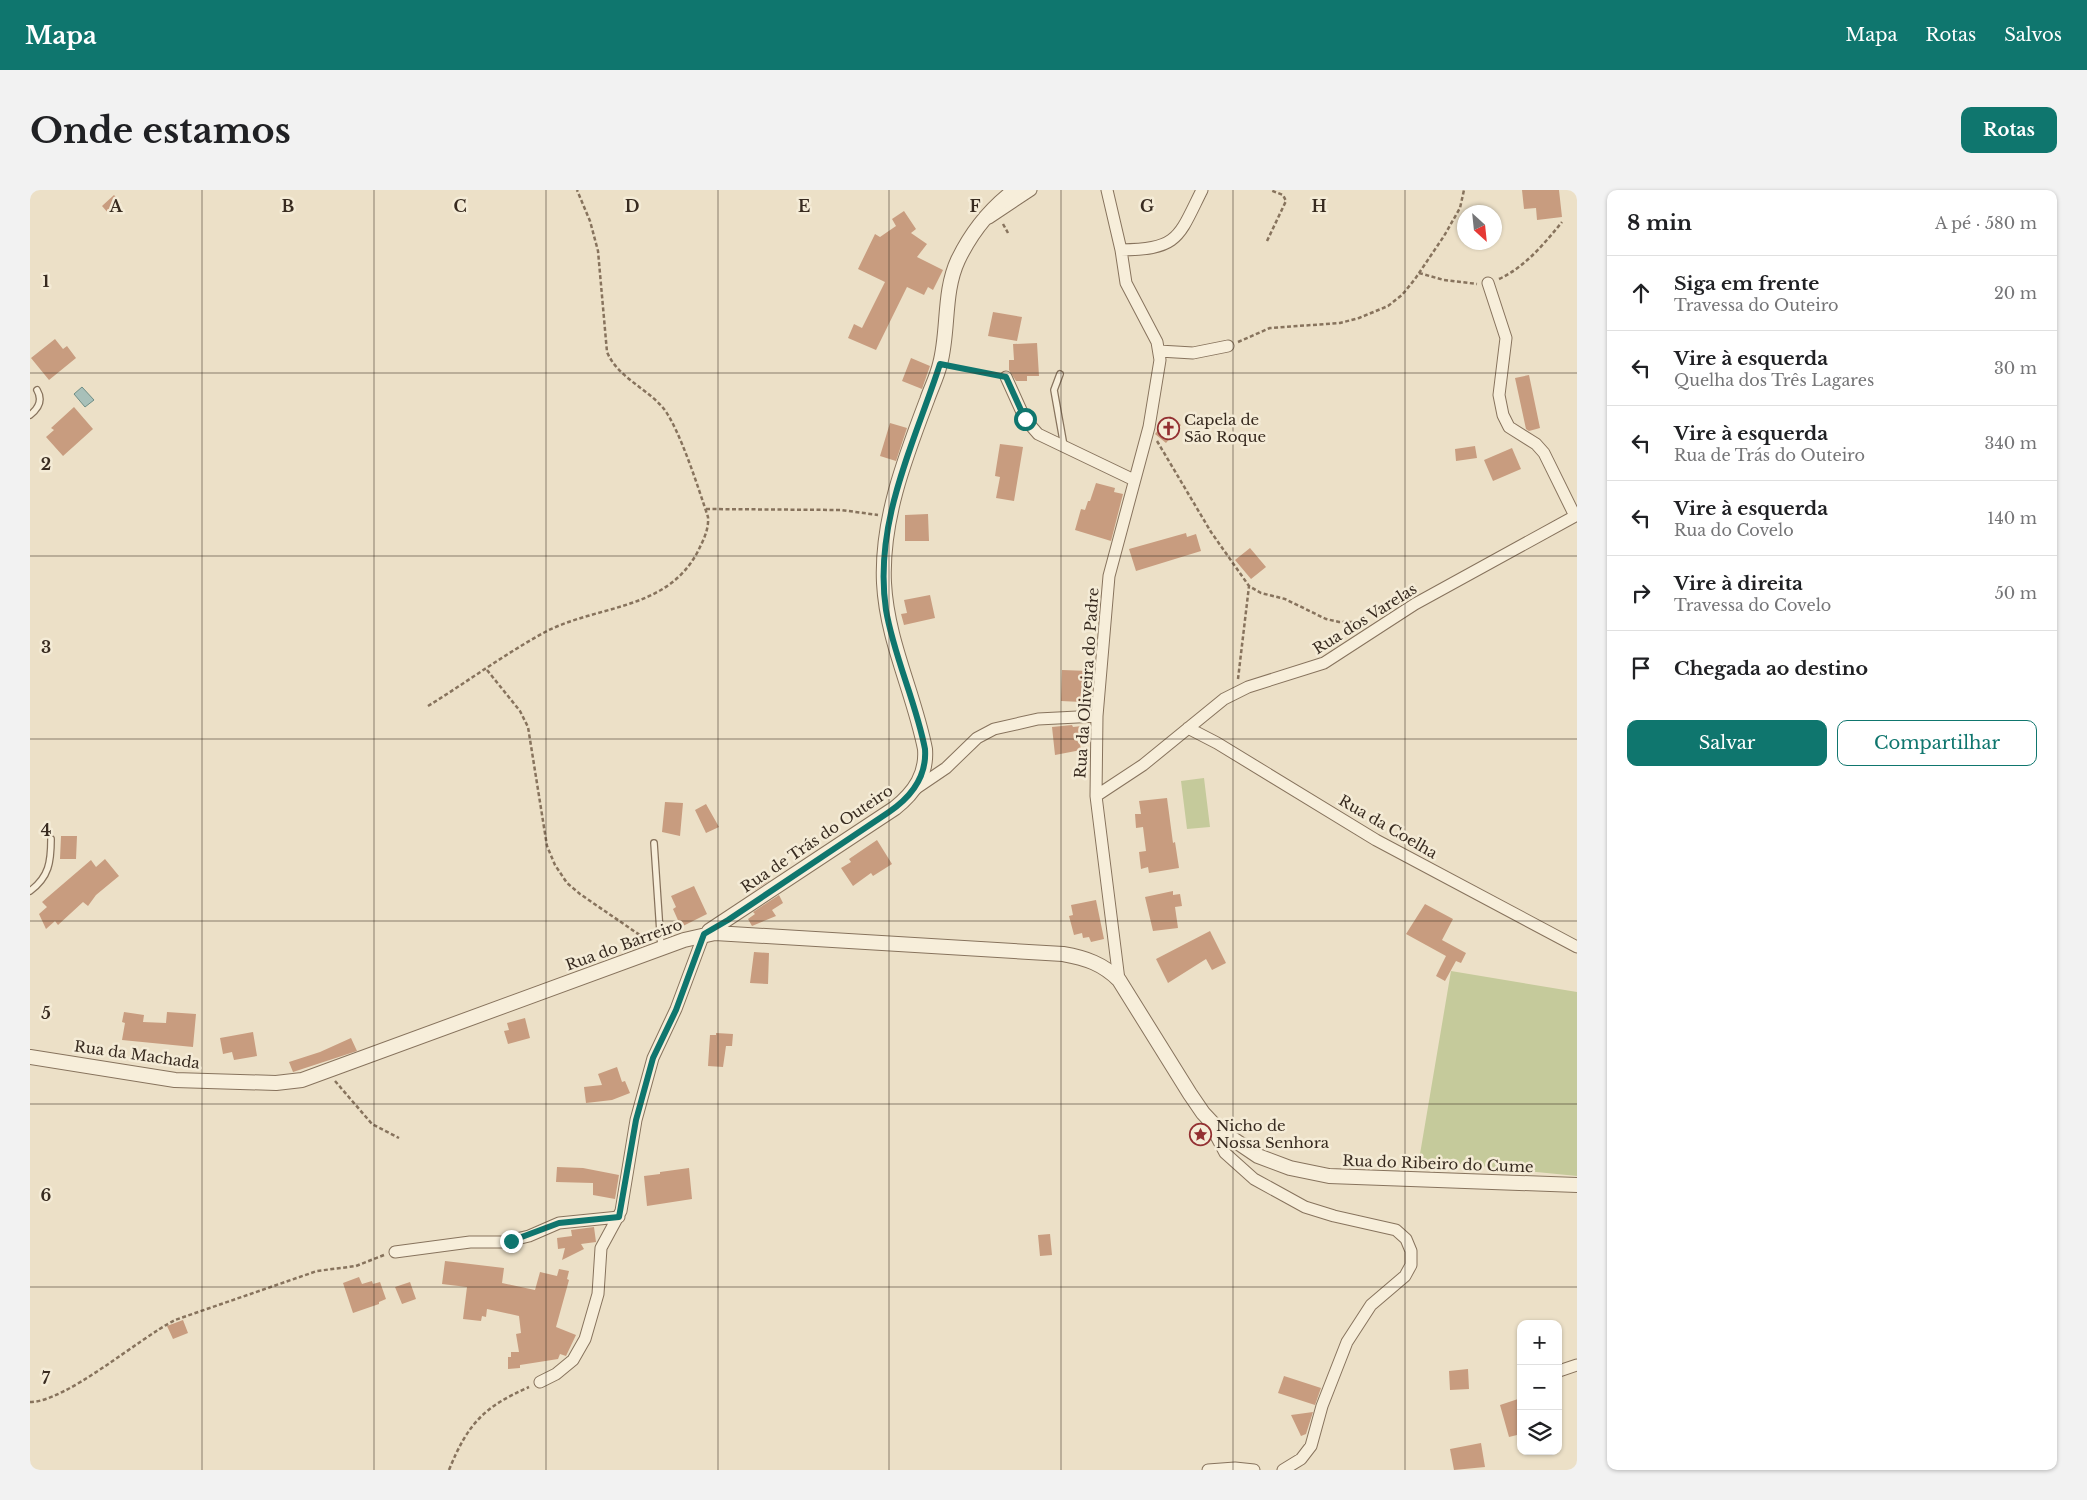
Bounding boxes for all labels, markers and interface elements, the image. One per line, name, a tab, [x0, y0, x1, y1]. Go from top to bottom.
text: Mapa	[25, 21, 97, 50]
text: Mapa	[1846, 24, 1897, 46]
text: Rotas	[1925, 24, 1976, 46]
text: Salvos	[2004, 24, 2062, 46]
button: Rotas	[1961, 107, 2057, 153]
text: Onde estamos	[30, 109, 291, 152]
text: A	[109, 196, 124, 216]
text: B	[282, 196, 295, 216]
text: C	[453, 196, 467, 216]
text: D	[625, 196, 639, 216]
text: E	[798, 196, 810, 216]
text: F	[969, 196, 981, 216]
text: G	[1140, 196, 1154, 216]
text: H	[1311, 196, 1327, 216]
north arrow	[1457, 205, 1502, 250]
text: 8 min	[1627, 210, 1692, 236]
text: A pé · 580 m	[1935, 213, 2037, 233]
text: 1	[43, 271, 50, 291]
text: Siga em frente	[1674, 272, 1819, 295]
icon: ahead	[1627, 279, 1655, 307]
text: 20 m	[1994, 283, 2037, 303]
text: Travessa do Outeiro	[1674, 295, 1839, 315]
text: Vire à esquerda	[1674, 347, 1828, 370]
icon: left	[1627, 354, 1655, 382]
text: 30 m	[1994, 358, 2037, 378]
text: Quelha dos Três Lagares	[1674, 370, 1874, 390]
route start	[1014, 408, 1037, 431]
place label: Capela de São Roque	[1184, 410, 1266, 446]
church icon: Capela de São Roque	[1156, 417, 1180, 441]
text: Vire à esquerda	[1674, 422, 1828, 445]
icon: left	[1627, 429, 1655, 457]
text: 340 m	[1985, 433, 2037, 453]
text: Rua de Trás do Outeiro	[1674, 445, 1865, 465]
text: 2	[41, 454, 51, 474]
text: Vire à esquerda	[1674, 497, 1828, 520]
icon: left	[1627, 504, 1655, 532]
text: 140 m	[1987, 508, 2037, 528]
text: Rua do Covelo	[1674, 520, 1794, 540]
text: Vire à direita	[1674, 572, 1803, 595]
street label: Rua dos Varelas	[1309, 579, 1420, 658]
icon: right	[1627, 579, 1655, 607]
text: 50 m	[1995, 583, 2037, 603]
street label: Rua da Oliveira do Padre	[1070, 587, 1103, 779]
text: Travessa do Covelo	[1674, 595, 1831, 615]
text: 3	[41, 637, 51, 657]
icon: arrive	[1627, 654, 1655, 682]
text: Chegada ao destino	[1674, 657, 1868, 680]
button: Salvar	[1627, 720, 1827, 766]
button: Compartilhar	[1837, 720, 2037, 766]
street label: Rua de Trás do Outeiro	[737, 781, 896, 897]
street label: Rua da Coelha	[1336, 791, 1442, 863]
text: 4	[41, 820, 51, 840]
street label: Rua do Barreiro	[563, 914, 685, 974]
text: 5	[41, 1003, 51, 1023]
street label: Rua da Machada	[73, 1036, 202, 1073]
place label: Nicho de Nossa Senhora	[1216, 1116, 1330, 1152]
place icon: Nicho de Nossa Senhora	[1188, 1123, 1212, 1147]
street label: Rua do Ribeiro do Cume	[1342, 1151, 1534, 1176]
text: 6	[41, 1185, 52, 1205]
route end	[500, 1230, 523, 1253]
map controls	[1517, 1320, 1562, 1455]
button: +	[1517, 1320, 1562, 1365]
button: −	[1517, 1365, 1562, 1410]
text: 7	[42, 1368, 51, 1388]
button: layers	[1517, 1410, 1562, 1455]

